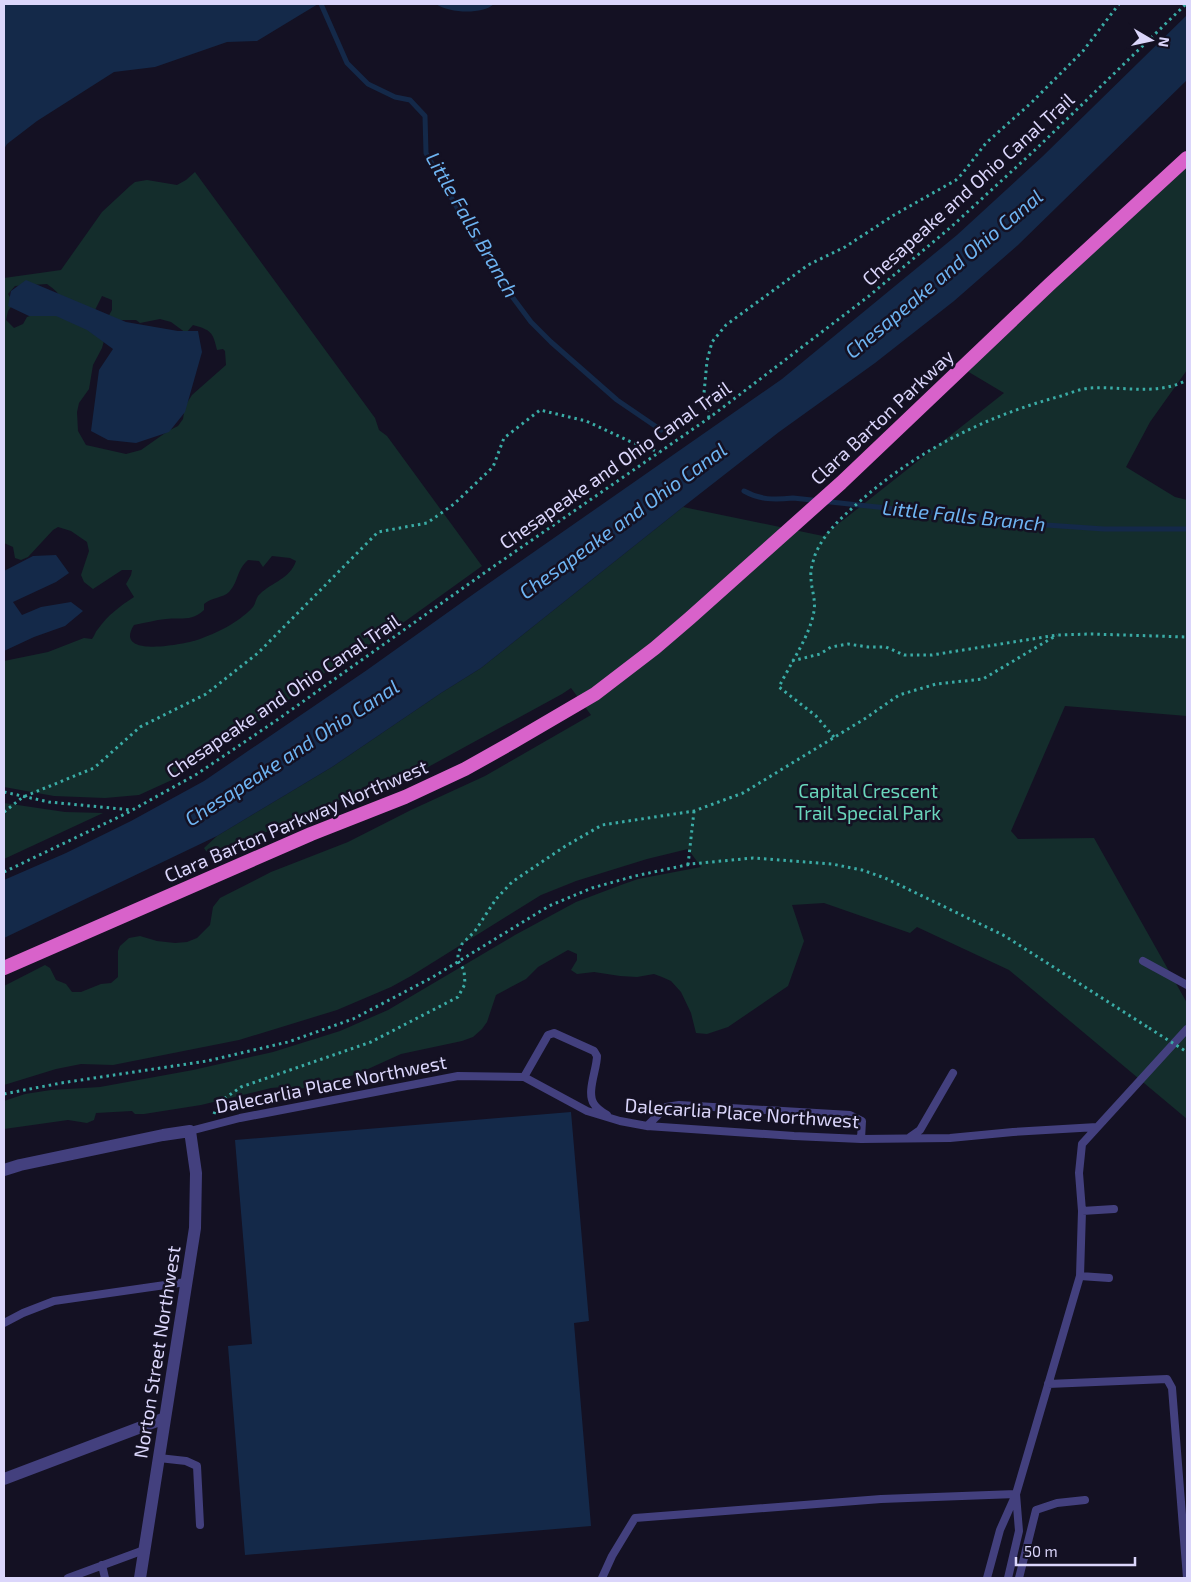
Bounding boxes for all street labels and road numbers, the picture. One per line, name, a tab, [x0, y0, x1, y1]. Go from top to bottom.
street label: Chesapeake and Ohio Canal Trail	[857, 88, 1079, 290]
street label: Clara Barton Parkway	[805, 344, 958, 489]
street label: Chesapeake and Ohio Canal Trail	[495, 376, 735, 554]
street label: Chesapeake and Ohio Canal Trail	[161, 609, 405, 783]
street label: Clara Barton Parkway Northwest	[161, 754, 431, 887]
street label: Dalecarlia Place Northwest	[213, 1050, 448, 1117]
street label: Dalecarlia Place Northwest	[624, 1093, 860, 1132]
street label: Norton Street Northwest	[128, 1244, 185, 1460]

